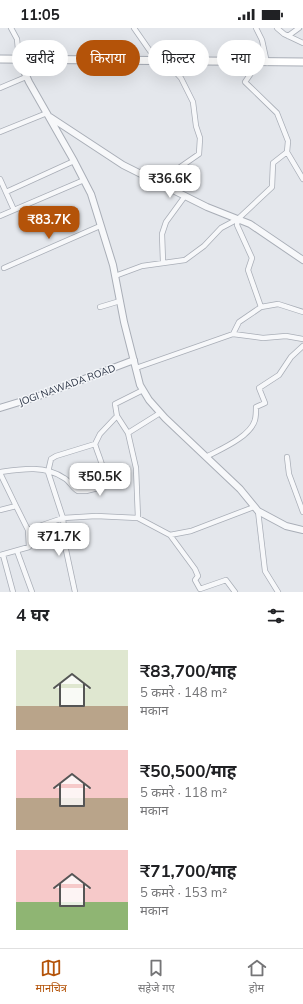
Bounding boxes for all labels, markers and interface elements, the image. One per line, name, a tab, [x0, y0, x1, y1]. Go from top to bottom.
text: 11:05	[20, 5, 60, 24]
chip: खरीदें	[12, 40, 68, 76]
chip: किराया	[76, 40, 140, 76]
chip: फ़िल्टर	[148, 40, 209, 76]
chip: नया	[217, 40, 265, 76]
pin: ₹36.6K	[137, 165, 203, 199]
text: ₹36.6K	[148, 170, 192, 186]
pin: ₹83.7K	[16, 206, 82, 240]
text: ₹83.7K	[27, 211, 71, 227]
street label: JOGI NAWADA ROAD	[17, 361, 117, 409]
pin: ₹50.5K	[67, 463, 133, 497]
text: ₹50.5K	[78, 468, 122, 484]
pin: ₹71.7K	[26, 523, 92, 557]
text: ₹71.7K	[37, 528, 81, 544]
text: 4 घर	[16, 604, 49, 625]
icon: filters	[265, 605, 287, 627]
text: ₹83,700/माह	[140, 660, 237, 681]
icon: home	[48, 666, 96, 714]
text: 5 कमरे · 148 m²	[140, 684, 227, 700]
text: मकान	[140, 702, 168, 718]
text: ₹50,500/माह	[140, 760, 237, 781]
icon: home	[48, 766, 96, 814]
text: 5 कमरे · 118 m²	[140, 784, 227, 800]
text: मकान	[140, 802, 168, 818]
text: ₹71,700/माह	[140, 860, 237, 881]
icon: home	[48, 866, 96, 914]
text: 5 कमरे · 153 m²	[140, 884, 227, 900]
text: मकान	[140, 902, 168, 918]
tab: मानचित्र	[35, 957, 67, 996]
tab: सहेजे गए	[138, 957, 175, 996]
tab: होम	[246, 957, 268, 996]

